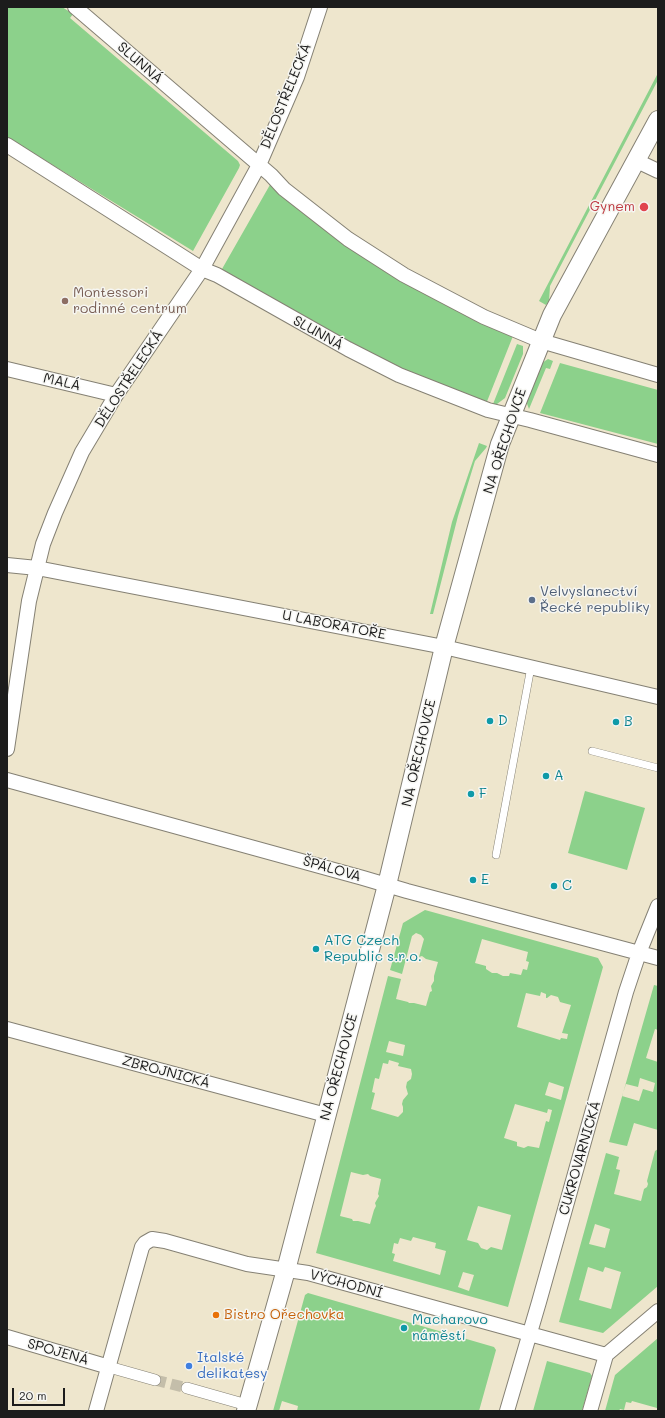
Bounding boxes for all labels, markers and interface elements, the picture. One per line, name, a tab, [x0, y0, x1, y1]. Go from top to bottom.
street label: SLUNNÁ	[114, 39, 166, 87]
street label: DĚLOSTŘELECKÁ	[257, 41, 315, 151]
place label: Gynem	[590, 199, 635, 215]
marker: Gynem	[638, 201, 650, 213]
place label: Montessori rodinné centrum	[73, 285, 187, 318]
marker: Montessori rodinné centrum	[60, 296, 70, 306]
street label: SLUNNÁ	[290, 312, 346, 354]
street label: DĚLOSTŘELECKÁ	[91, 327, 167, 431]
street label: MALÁ	[42, 370, 82, 394]
street label: NA OŘECHOVCE	[480, 386, 530, 496]
place label: Velvyslanectví Řecké republiky	[540, 584, 650, 616]
marker: Velvyslanectví Řecké republiky	[527, 595, 537, 605]
street label: U LABORATOŘE	[281, 607, 387, 643]
street label: NA OŘECHOVCE	[398, 697, 440, 809]
place label: D	[498, 713, 508, 729]
place label: B	[624, 714, 633, 730]
marker: D	[485, 716, 495, 726]
marker: B	[611, 717, 621, 727]
place label: A	[554, 768, 564, 784]
marker: A	[541, 771, 551, 781]
place label: F	[479, 786, 487, 802]
marker: F	[466, 789, 476, 799]
street label: ŠPÁLOVA	[301, 853, 363, 885]
place label: E	[481, 872, 489, 888]
marker: E	[468, 875, 478, 885]
place label: C	[562, 878, 572, 894]
marker: C	[549, 881, 559, 891]
place label: ATG Czech Republic s.r.o.	[324, 933, 422, 966]
marker: ATG Czech Republic s.r.o.	[311, 944, 321, 954]
street label: NA OŘECHOVCE	[317, 1012, 361, 1122]
street label: ZBROJNICKÁ	[120, 1052, 212, 1092]
street label: CUKROVARNICKÁ	[556, 1099, 604, 1217]
street label: VÝCHODNÍ	[308, 1266, 384, 1302]
place label: Bistro Ořechovka	[224, 1307, 345, 1323]
marker: Bistro Ořechovka	[211, 1310, 221, 1320]
place label: Macharovo náměstí	[412, 1312, 488, 1344]
marker: Macharovo náměstí	[399, 1323, 409, 1333]
street label: SPOJENÁ	[25, 1335, 91, 1369]
place label: Italské delikatesy	[197, 1350, 267, 1382]
marker: Italské delikatesy	[184, 1361, 194, 1371]
scale bar	[14, 1380, 67, 1406]
text: 20 m	[19, 1387, 47, 1403]

